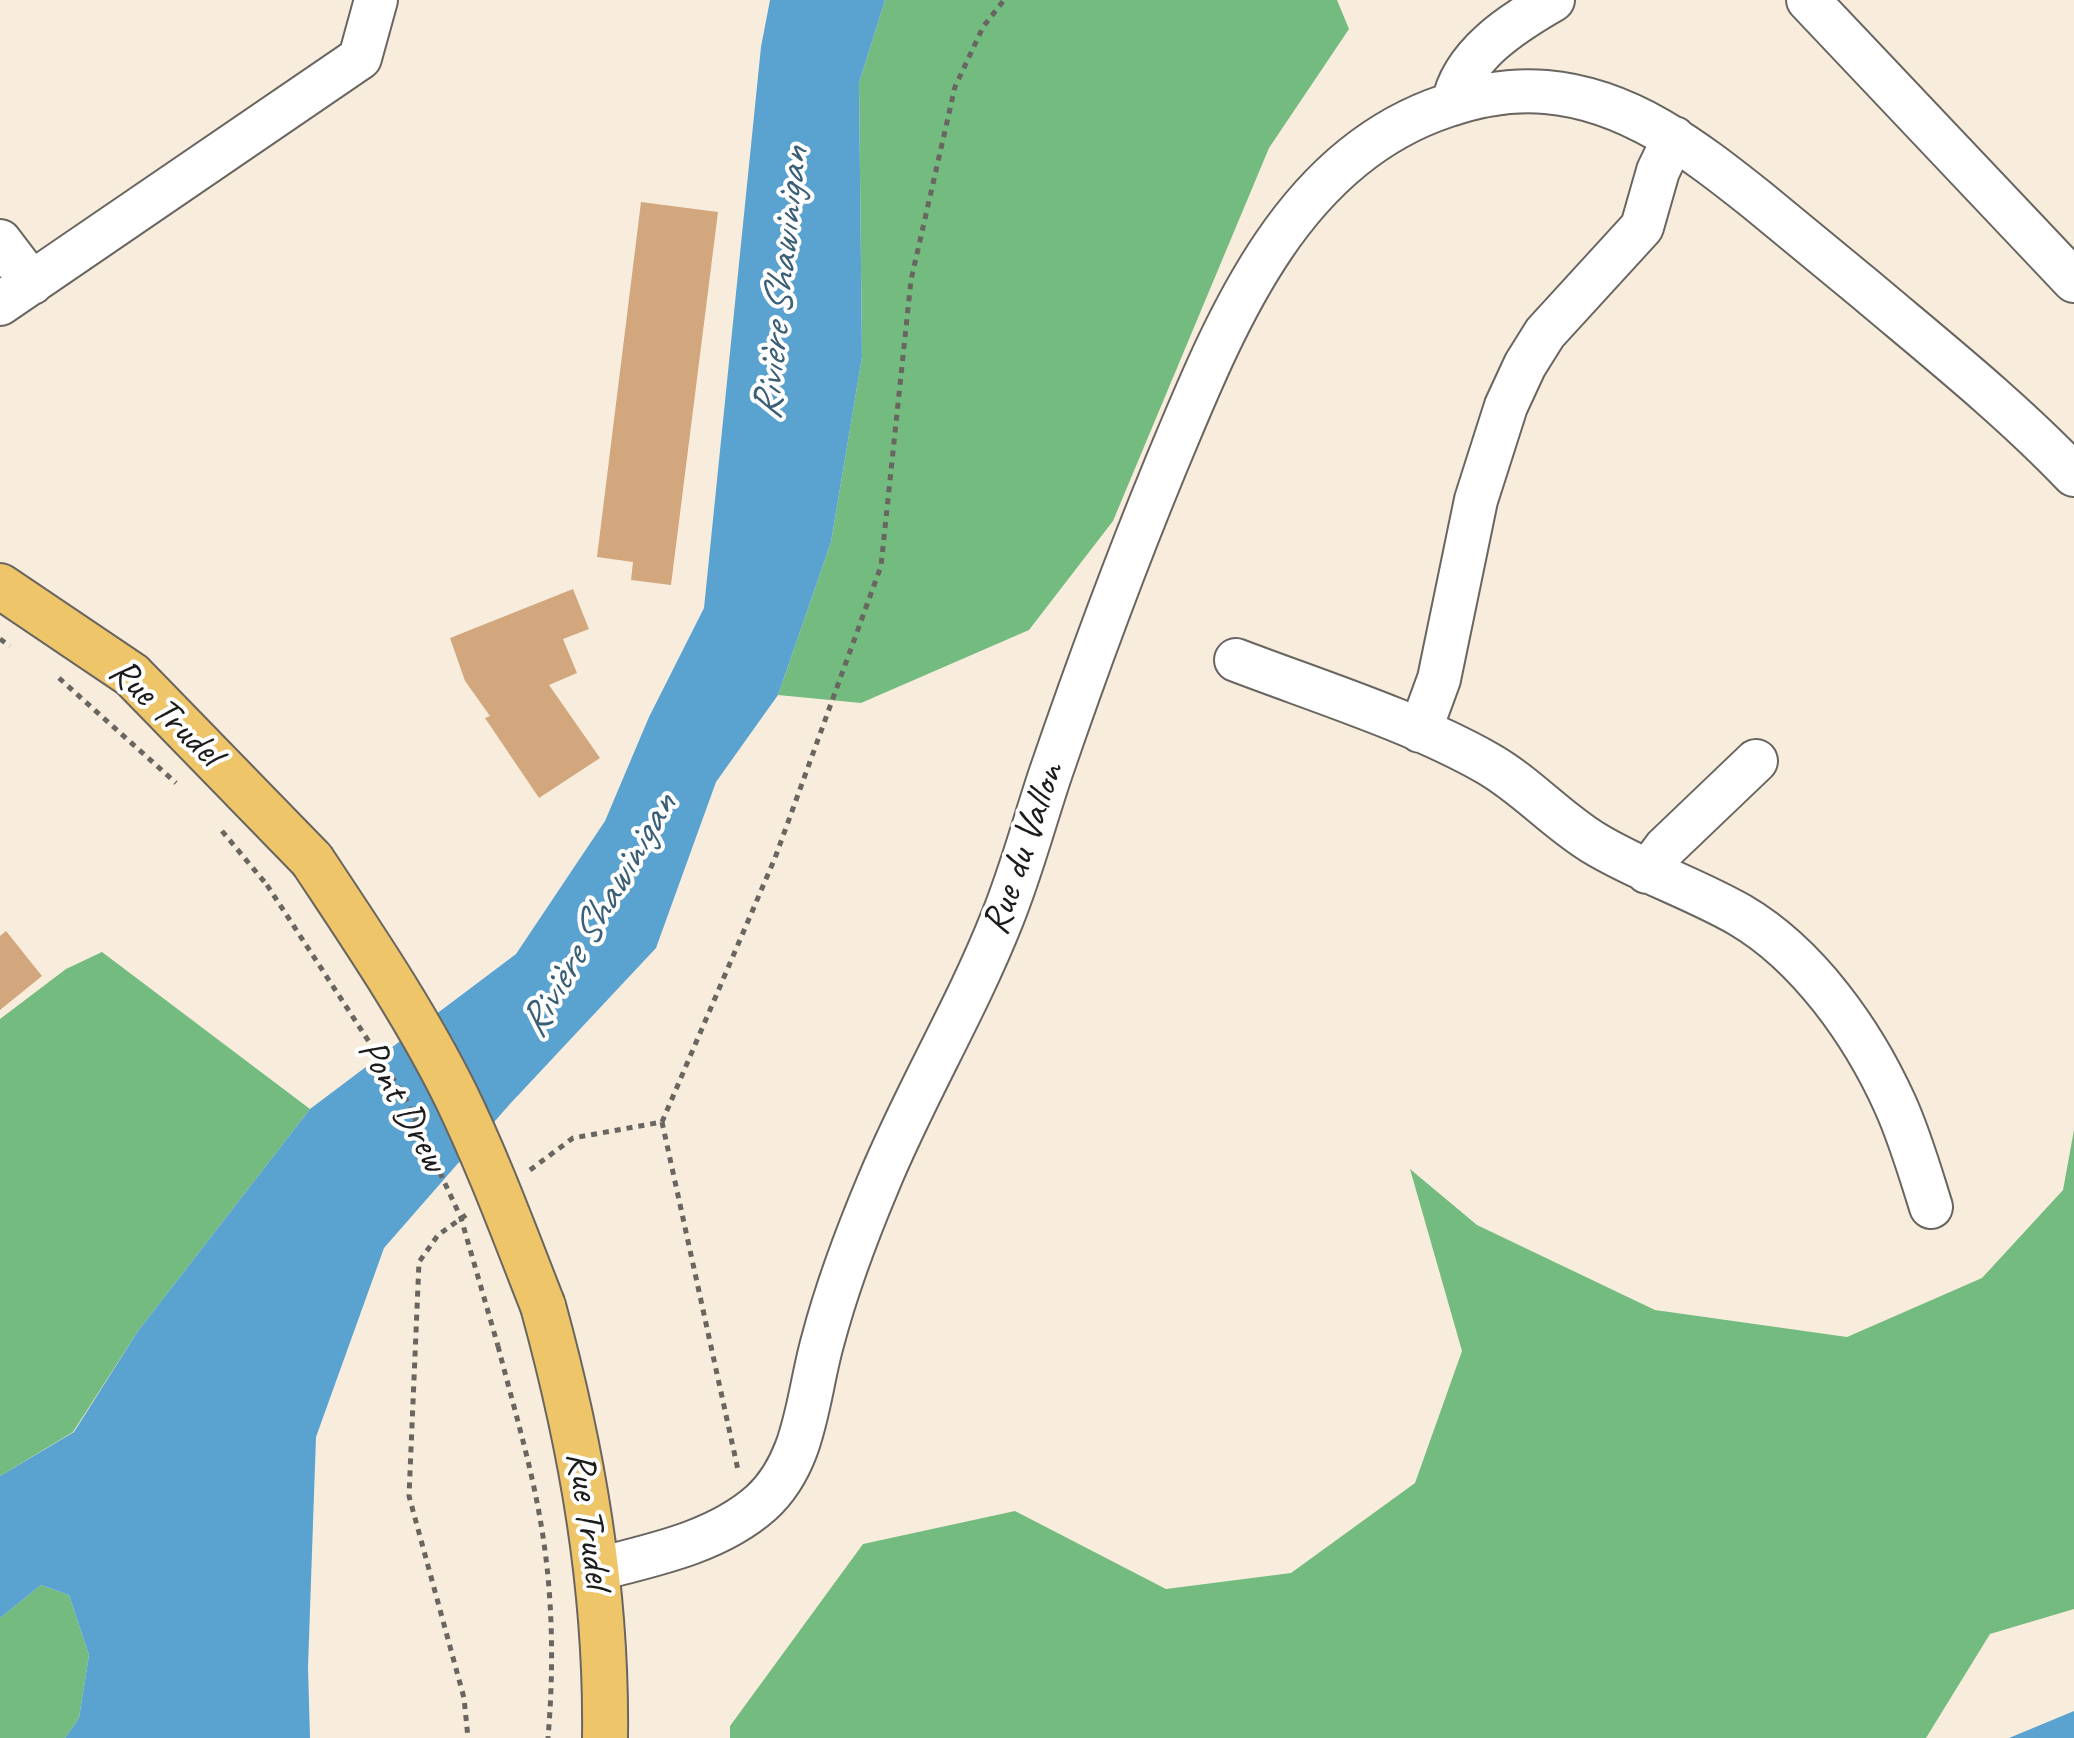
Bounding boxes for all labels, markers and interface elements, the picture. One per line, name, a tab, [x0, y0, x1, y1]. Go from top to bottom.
water label: Rivière Shawinigan	[743, 146, 821, 422]
street label: Rue Trudel	[98, 649, 232, 777]
street label: Rue du Vallon	[972, 757, 1076, 941]
water label: Rivière Shawinigan	[509, 785, 689, 1047]
street label: Pont Drew	[346, 1031, 458, 1181]
street label: Rue Trudel	[555, 1449, 621, 1591]

